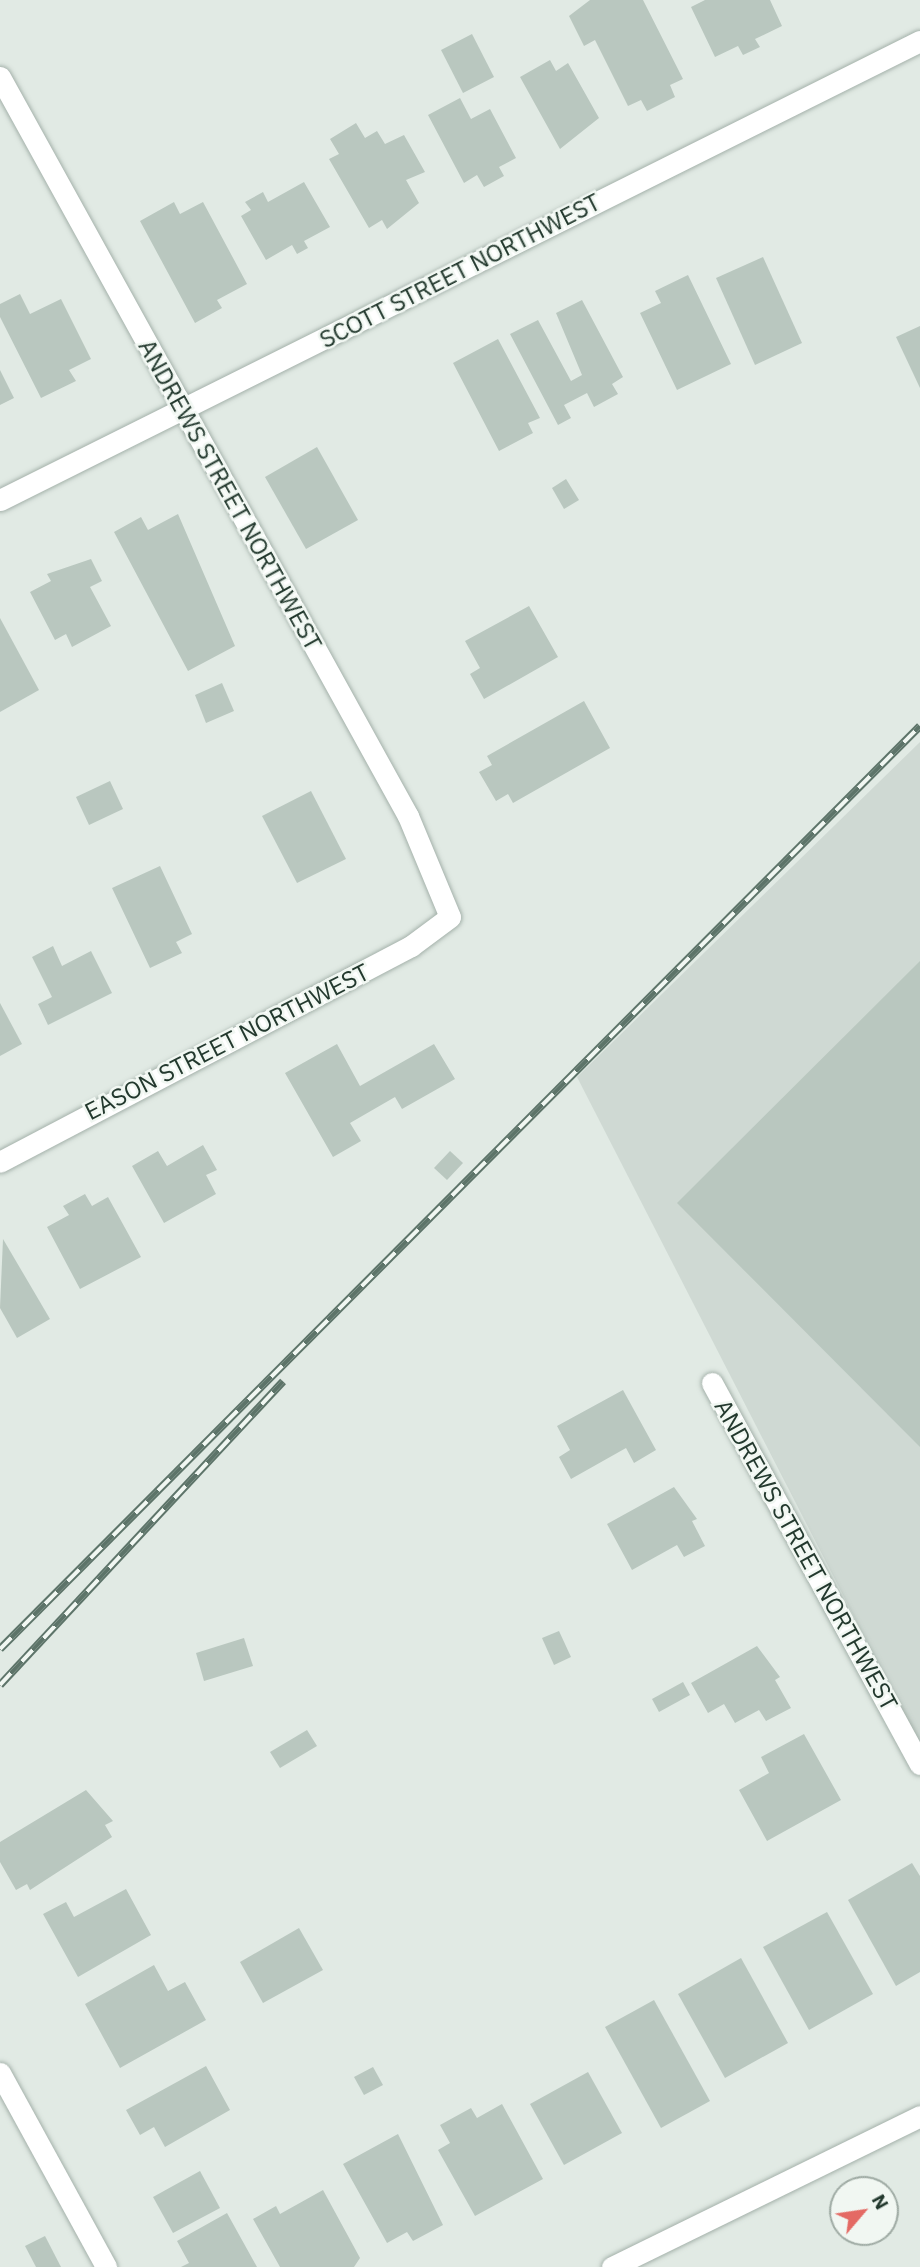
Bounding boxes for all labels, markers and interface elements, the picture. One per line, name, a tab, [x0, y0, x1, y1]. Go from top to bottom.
street label: SCOTT STREET NORTHWEST	[315, 188, 605, 354]
street label: ANDREWS STREET NORTHWEST	[132, 334, 328, 656]
street label: EASON STREET NORTHWEST	[80, 958, 374, 1126]
street label: ANDREWS STREET NORTHWEST	[708, 1394, 904, 1716]
north arrow	[829, 2176, 899, 2246]
text: N	[867, 2190, 894, 2214]

